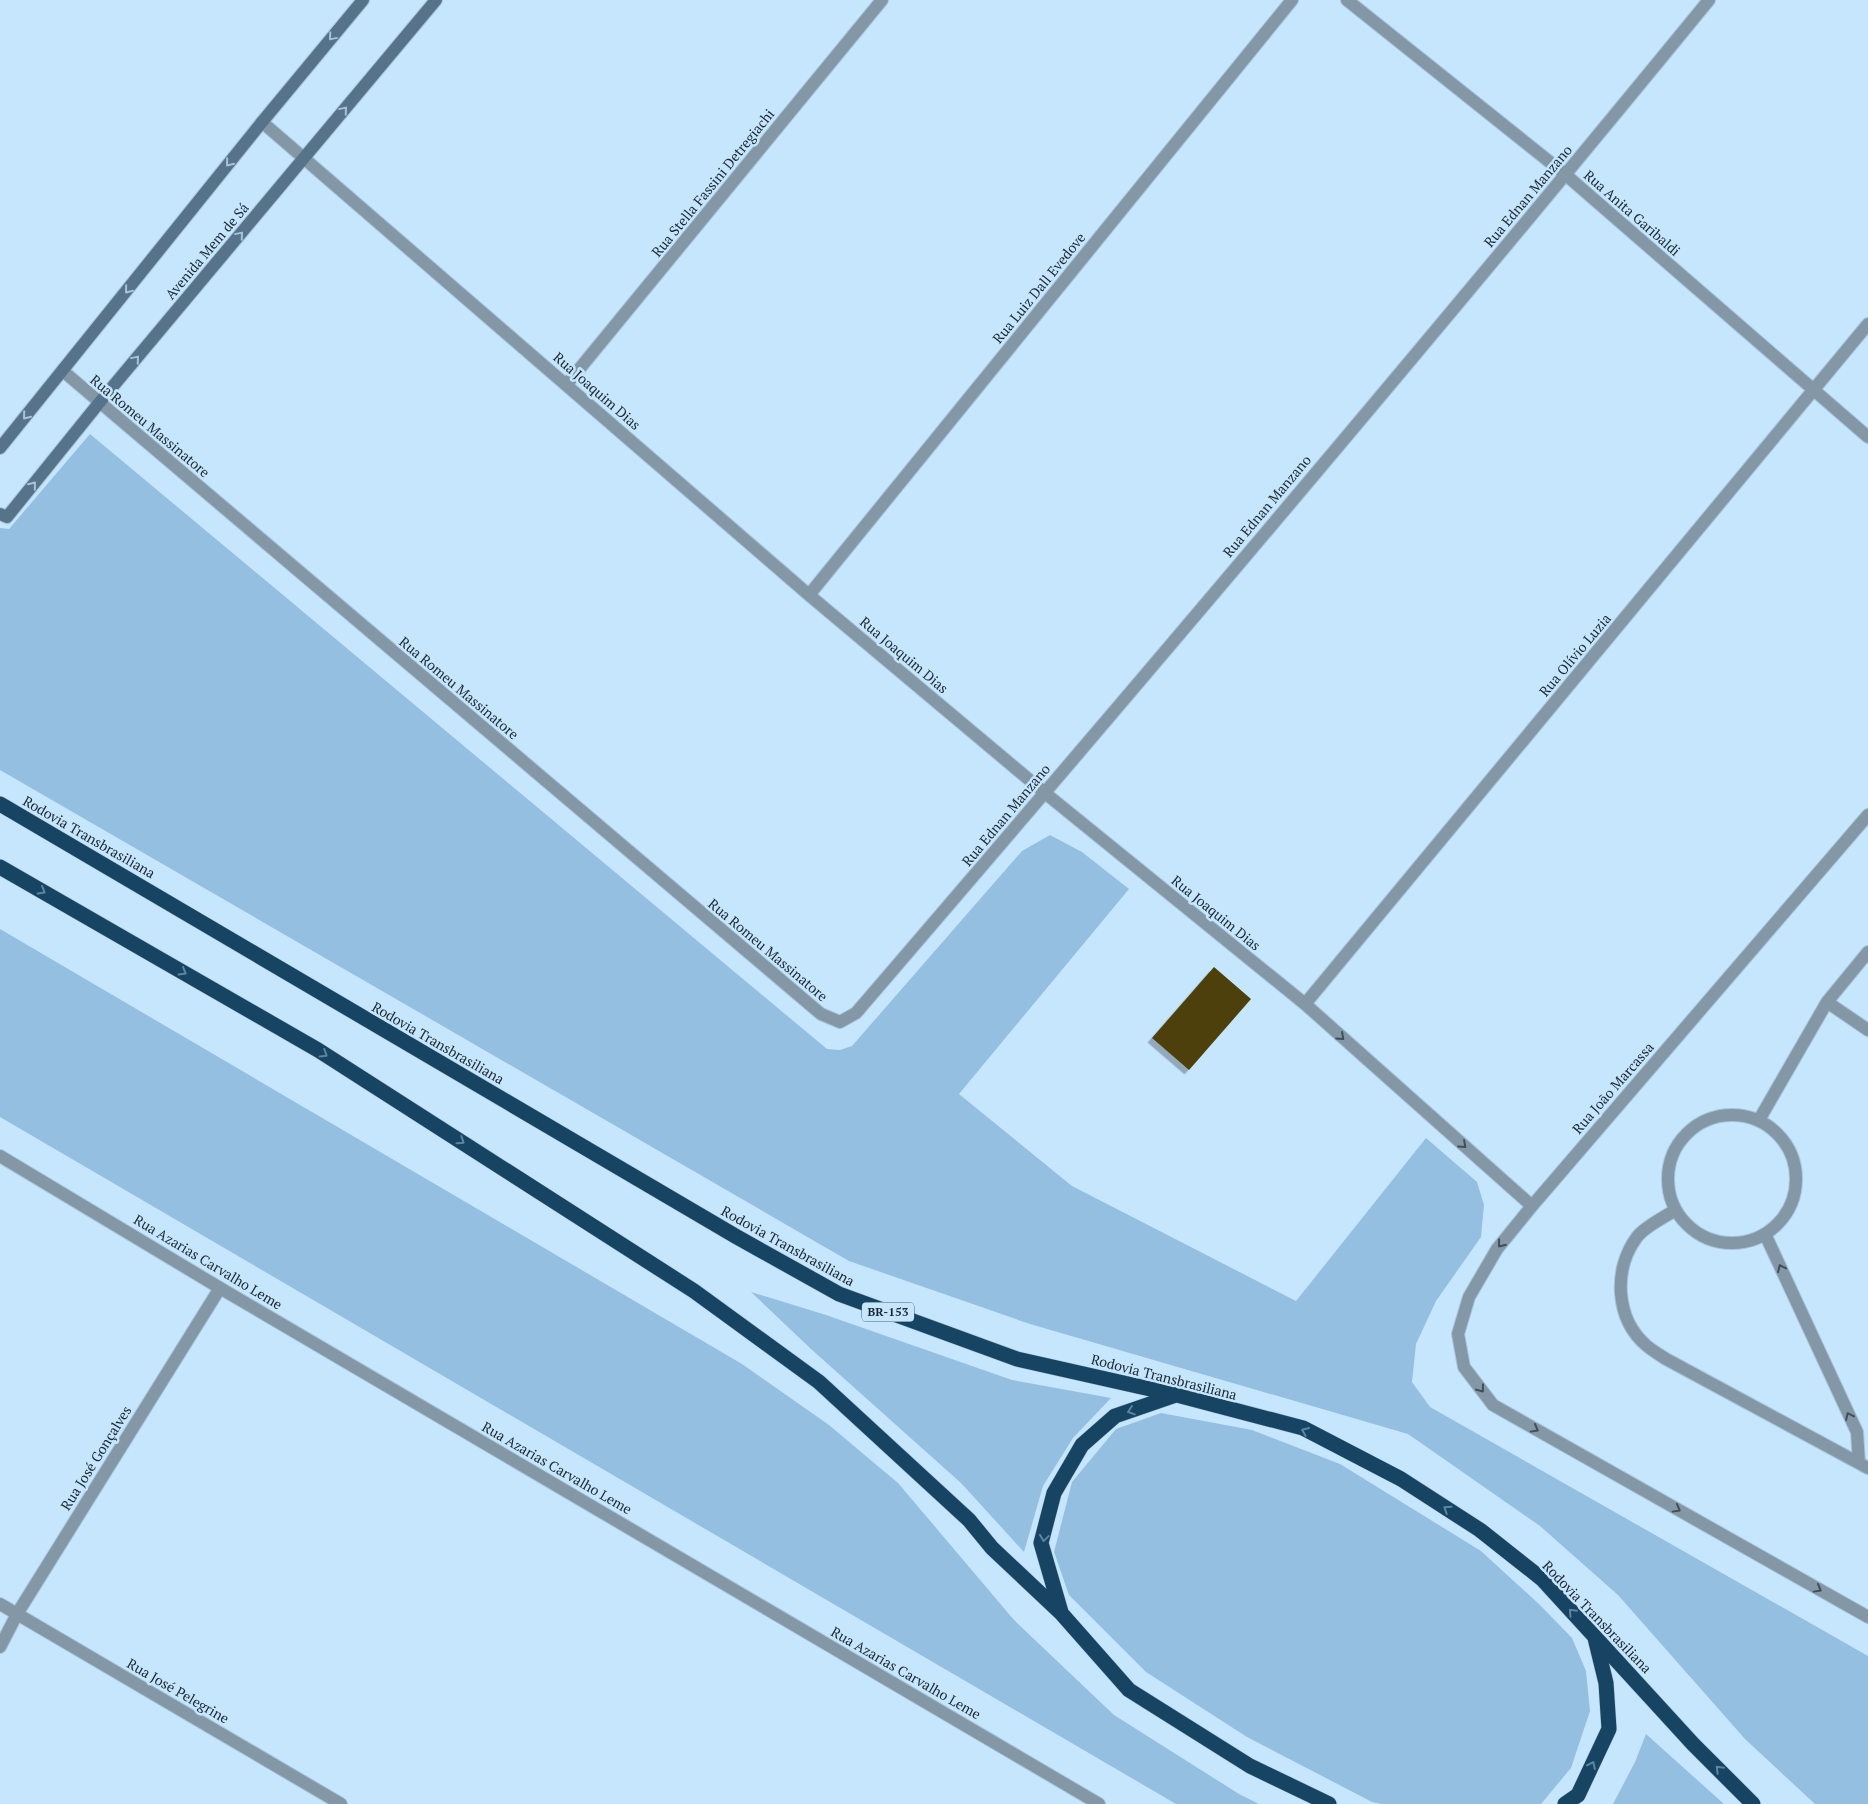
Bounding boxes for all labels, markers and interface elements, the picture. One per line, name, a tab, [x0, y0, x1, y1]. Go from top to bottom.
one-way arrow	[329, 32, 338, 41]
street label: Rua Stella Fassini Detregiachi	[647, 105, 778, 261]
one-way arrow	[339, 107, 347, 116]
street label: Rua Ednan Manzano	[1479, 140, 1576, 251]
one-way arrow	[227, 157, 235, 166]
street label: Rua Anita Garibaldi	[1580, 165, 1685, 260]
street label: Avenida Mem de Sá	[161, 198, 253, 303]
street label: Rua Luiz Dall Evedove	[988, 228, 1089, 347]
one-way arrow	[235, 231, 244, 240]
one-way arrow	[125, 284, 133, 293]
street label: Rua Joaquim Dias	[550, 347, 645, 434]
one-way arrow	[130, 356, 138, 365]
street label: Rua Romeu Massinatore	[87, 370, 214, 481]
one-way arrow	[22, 411, 31, 420]
street label: Rua Ednan Manzano	[1218, 450, 1315, 561]
one-way arrow	[27, 482, 35, 491]
street label: Rua Olívio Luzia	[1534, 609, 1615, 700]
street label: Rua Joaquim Dias	[856, 612, 952, 697]
street label: Rua Romeu Massinatore	[396, 632, 523, 743]
street label: Rua Ednan Manzano	[957, 759, 1054, 870]
street label: Rodovia Transbrasiliana	[20, 791, 159, 882]
street label: Rua Joaquim Dias	[1168, 871, 1265, 955]
one-way arrow	[37, 885, 46, 895]
street label: Rua Romeu Massinatore	[705, 894, 832, 1005]
one-way arrow	[178, 966, 187, 976]
street label: Rodovia Transbrasiliana	[369, 997, 508, 1088]
one-way arrow	[1336, 1031, 1345, 1040]
street label: Rua João Marcassa	[1568, 1038, 1658, 1138]
one-way arrow	[318, 1047, 327, 1057]
one-way arrow	[455, 1135, 464, 1144]
one-way arrow	[1457, 1139, 1466, 1148]
street label: Rodovia Transbrasiliana	[718, 1201, 858, 1290]
street label: Rua Azarias Carvalho Leme	[130, 1210, 286, 1314]
one-way arrow	[1499, 1238, 1507, 1247]
one-way arrow	[1777, 1264, 1787, 1273]
road number: BR-153	[862, 1302, 914, 1321]
street label: Rodovia Transbrasiliana	[1089, 1349, 1239, 1404]
one-way arrow	[1475, 1383, 1484, 1393]
street label: Rua José Gonçalves	[56, 1402, 135, 1514]
one-way arrow	[1127, 1405, 1135, 1415]
one-way arrow	[1845, 1412, 1856, 1421]
street label: Rua Azarias Carvalho Leme	[479, 1417, 636, 1518]
one-way arrow	[1530, 1423, 1539, 1433]
one-way arrow	[1301, 1426, 1310, 1437]
one-way arrow	[1672, 1503, 1681, 1513]
one-way arrow	[1444, 1506, 1453, 1515]
one-way arrow	[1039, 1533, 1049, 1542]
street label: Rodovia Transbrasiliana	[1539, 1556, 1656, 1677]
one-way arrow	[1813, 1582, 1822, 1592]
one-way arrow	[1569, 1609, 1578, 1618]
street label: Rua Azarias Carvalho Leme	[828, 1622, 985, 1723]
street label: Rua José Pelegrine	[124, 1654, 233, 1728]
one-way arrow	[1586, 1761, 1596, 1770]
one-way arrow	[1716, 1766, 1725, 1775]

